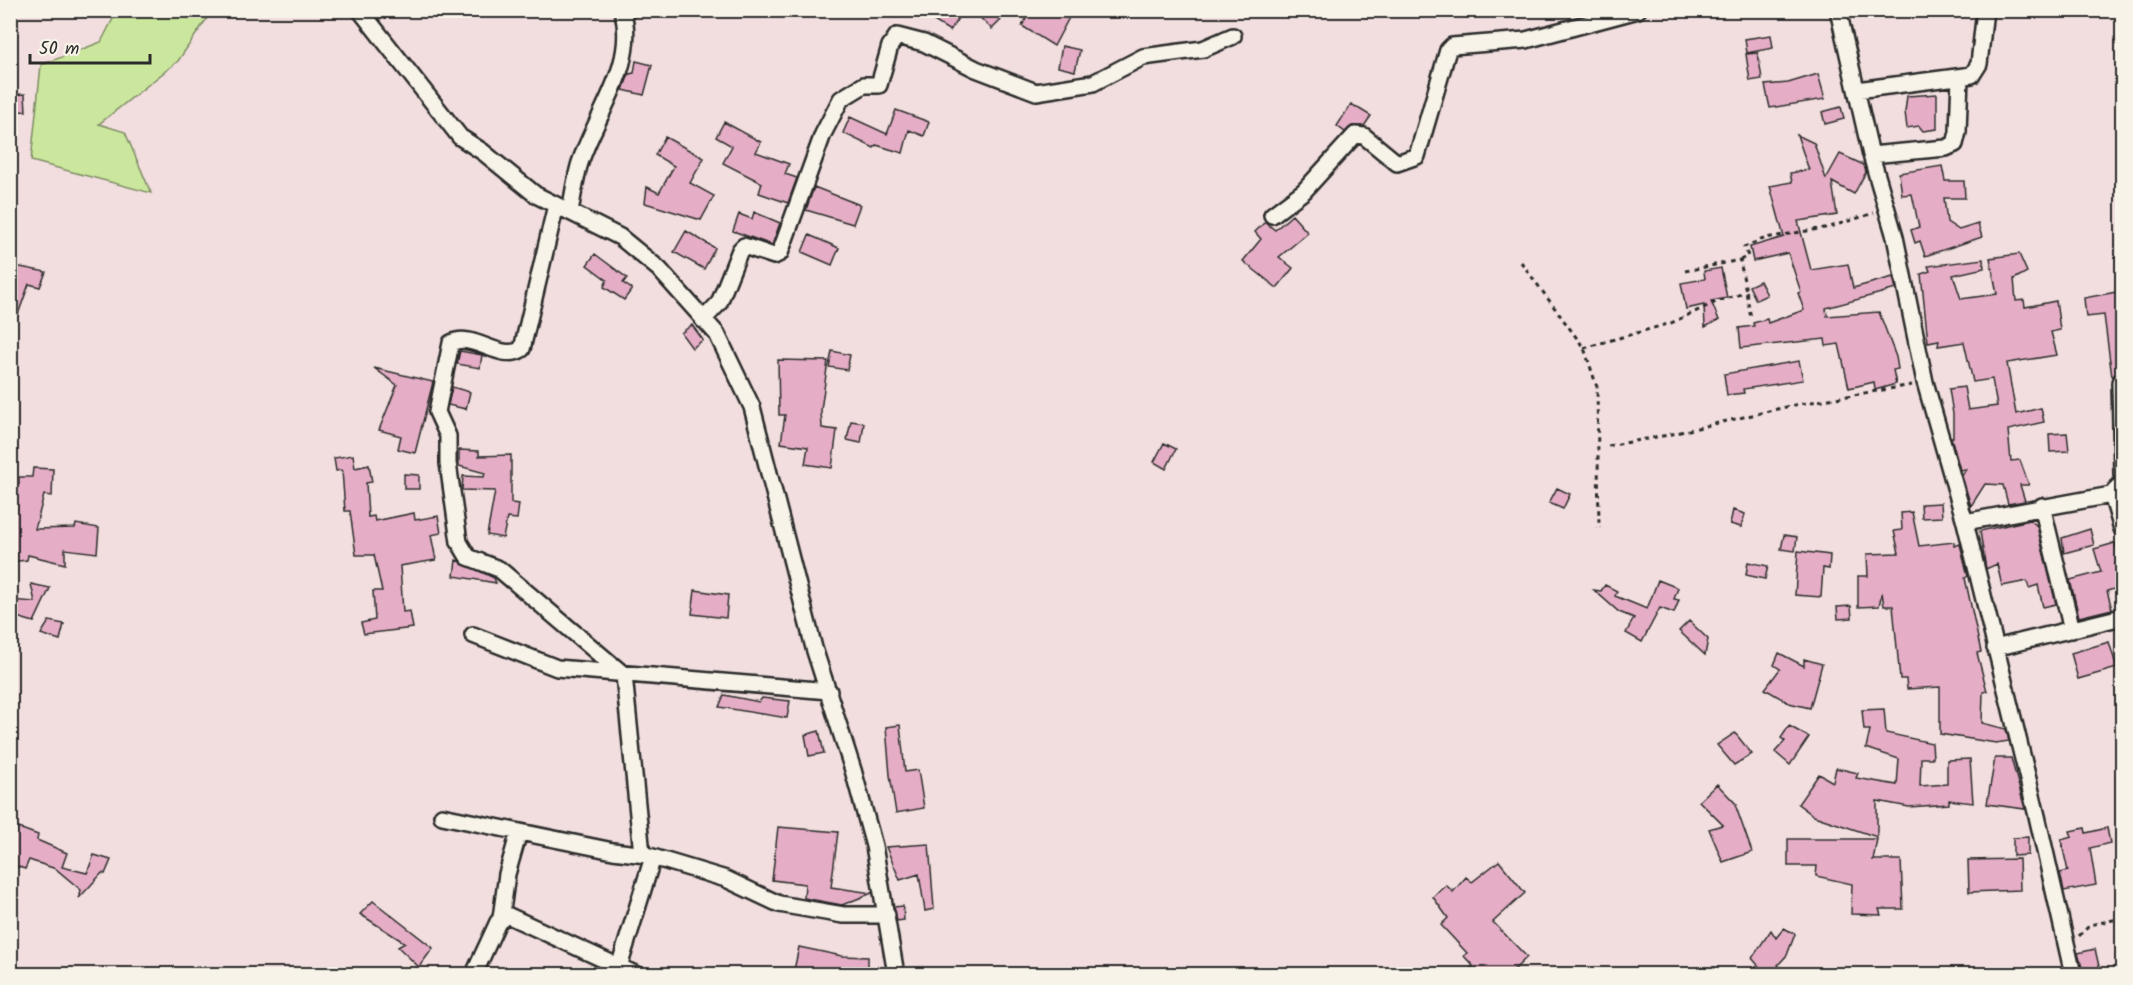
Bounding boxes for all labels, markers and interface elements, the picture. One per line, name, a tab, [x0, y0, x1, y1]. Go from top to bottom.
scale bar	[30, 27, 150, 65]
text: 50 m	[39, 35, 79, 64]

